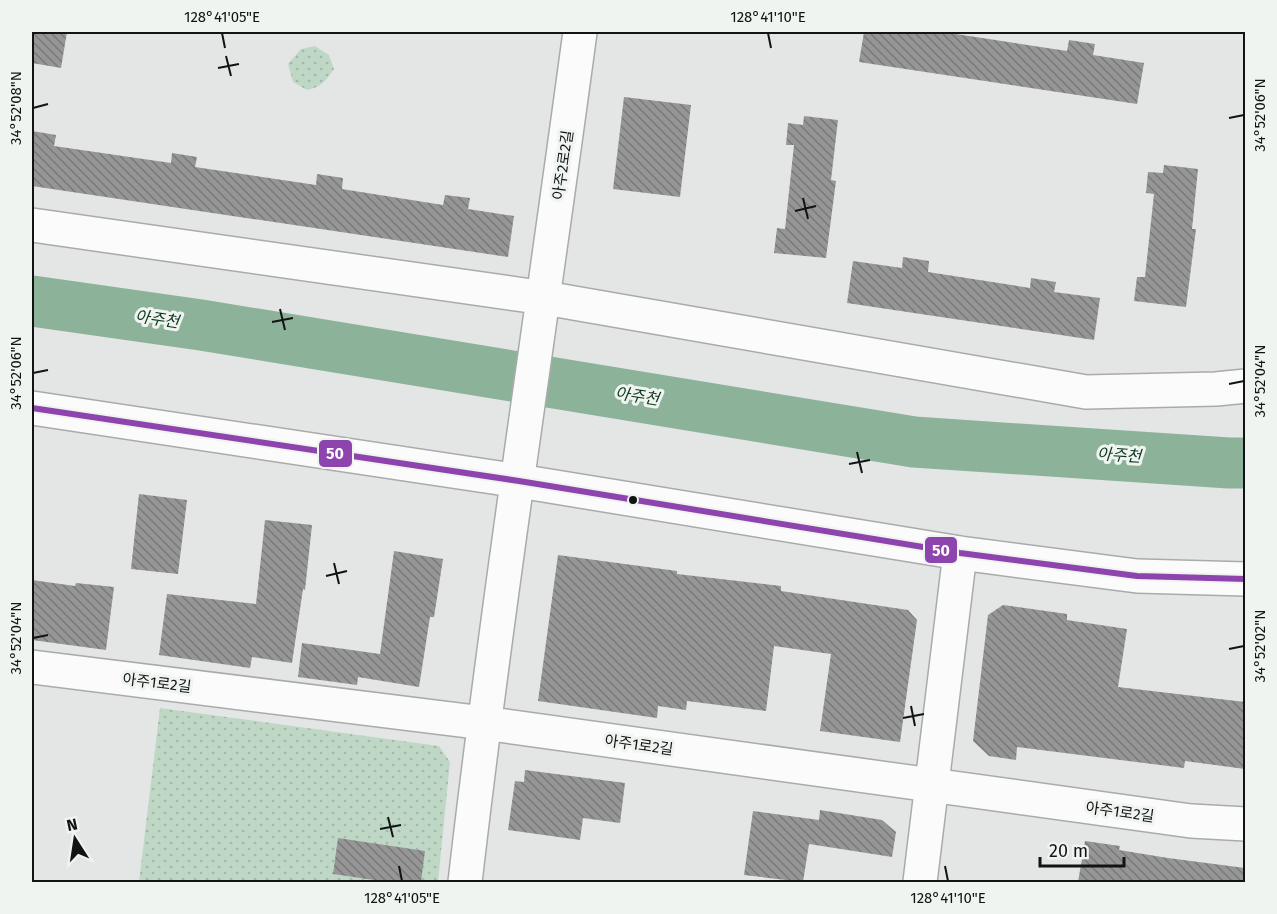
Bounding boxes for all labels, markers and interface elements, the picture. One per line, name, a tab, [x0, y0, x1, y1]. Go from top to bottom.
text: 128°41'05"E	[184, 8, 260, 26]
text: 128°41'10"E	[730, 8, 806, 26]
text: 34°52'08"N	[7, 71, 25, 145]
text: 34°52'06"N	[1251, 78, 1269, 152]
street label: 아주2로2길	[549, 129, 577, 201]
water label: 아주천	[134, 307, 182, 332]
text: 34°52'06"N	[7, 336, 25, 410]
text: 34°52'04"N	[1251, 345, 1269, 417]
water label: 아주천	[614, 383, 663, 409]
line badge: 50	[318, 439, 353, 468]
text: 50	[326, 444, 344, 463]
water label: 아주천	[1096, 444, 1144, 466]
unlabelled marker	[627, 494, 639, 506]
line badge: 50	[924, 536, 958, 564]
text: 50	[932, 541, 950, 560]
text: 34°52'04"N	[7, 602, 25, 674]
text: 34°52'02"N	[1251, 610, 1269, 682]
street label: 아주1로2길	[122, 670, 192, 696]
street label: 아주1로2길	[604, 731, 674, 759]
street label: 아주1로2길	[1085, 798, 1155, 826]
north arrow	[45, 809, 105, 869]
text: N	[65, 814, 79, 835]
scale bar	[1040, 830, 1124, 868]
text: 20 m	[1049, 840, 1088, 862]
text: 128°41'05"E	[364, 889, 440, 907]
text: 128°41'10"E	[910, 889, 986, 907]

